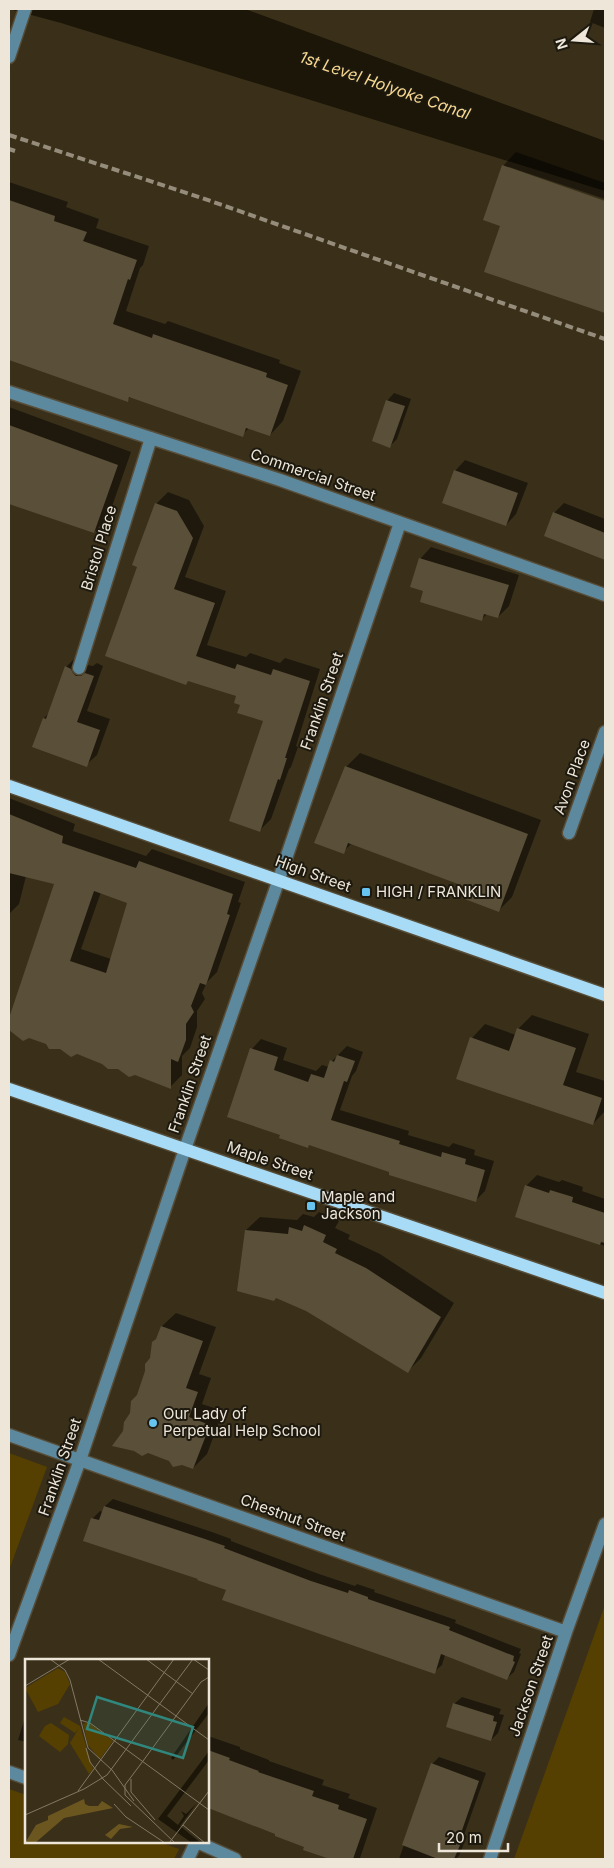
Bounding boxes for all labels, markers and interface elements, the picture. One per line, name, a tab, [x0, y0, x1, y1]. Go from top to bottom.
north arrow	[549, 15, 599, 65]
text: N	[551, 36, 571, 52]
water label: 1st Level Holyoke Canal	[297, 46, 473, 124]
street label: Commercial Street	[248, 444, 378, 505]
street label: Bristol Place	[77, 503, 120, 593]
street label: Franklin Street	[296, 649, 347, 752]
street label: Avon Place	[549, 737, 594, 817]
street label: High Street	[273, 851, 354, 896]
place label: HIGH / FRANKLIN	[376, 882, 501, 901]
marker: HIGH / FRANKLIN	[360, 886, 372, 898]
street label: Franklin Street	[164, 1032, 215, 1135]
street label: Maple Street	[224, 1137, 316, 1184]
place label: Maple and Jackson	[321, 1187, 395, 1223]
marker: Maple and Jackson	[305, 1200, 317, 1212]
place label: Our Lady of Perpetual Help School	[163, 1404, 321, 1440]
street label: Franklin Street	[34, 1415, 85, 1518]
marker: Our Lady of Perpetual Help School	[147, 1417, 159, 1429]
street label: Chestnut Street	[238, 1490, 348, 1545]
street label: Jackson Street	[504, 1632, 557, 1739]
inset map	[25, 1659, 209, 1843]
scale bar	[439, 1820, 508, 1852]
text: 20 m	[446, 1828, 482, 1847]

